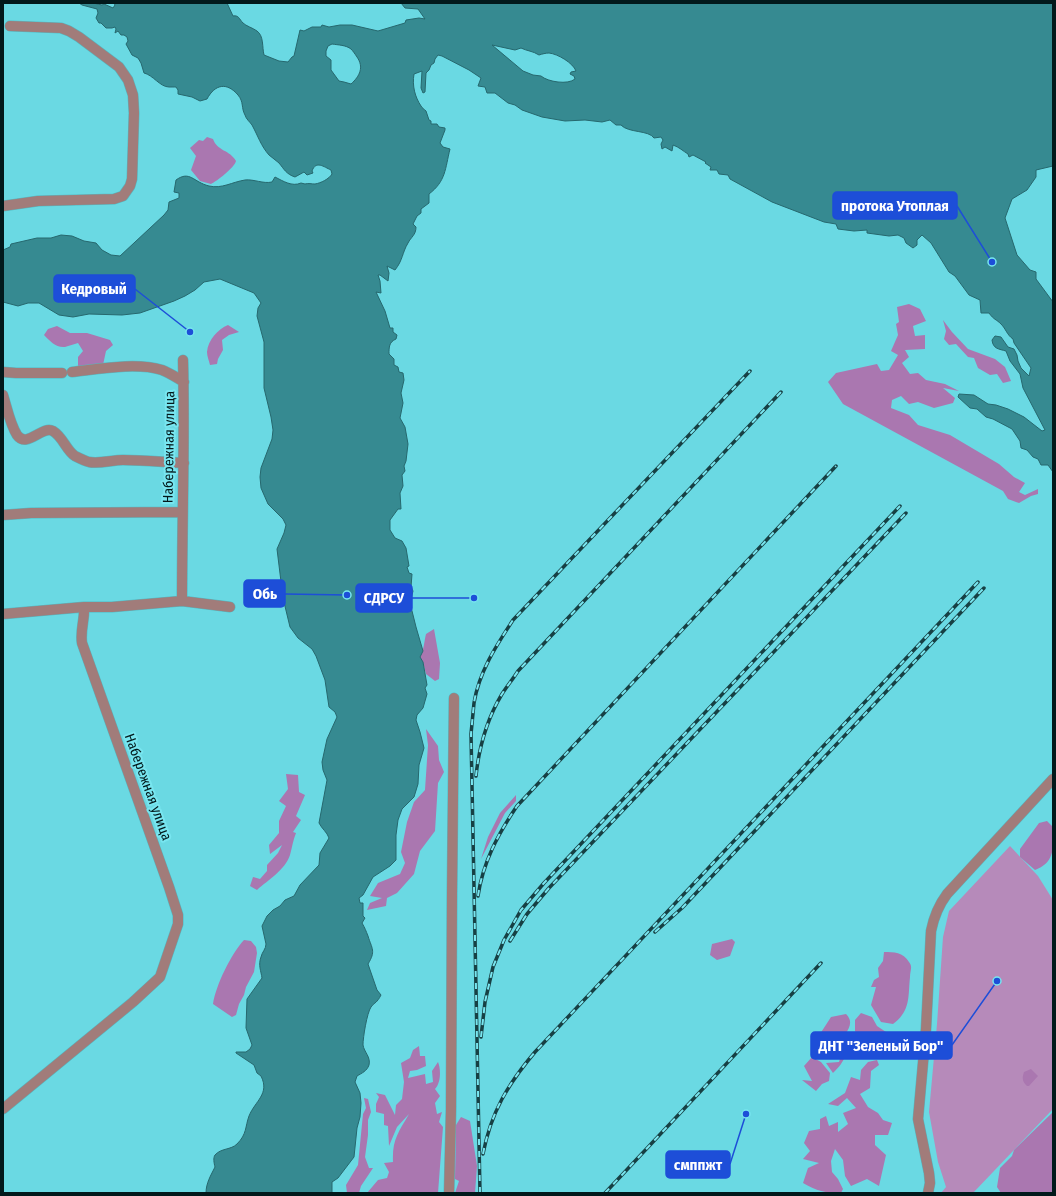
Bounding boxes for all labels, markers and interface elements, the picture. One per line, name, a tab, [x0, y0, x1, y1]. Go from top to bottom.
callout: протока Утоплая	[833, 192, 957, 219]
text: протока Утоплая	[841, 197, 949, 215]
callout: Кедровый	[54, 275, 135, 302]
text: Кедровый	[61, 280, 127, 298]
street label: Набережная улица	[160, 391, 178, 503]
callout: Обь	[244, 580, 285, 607]
callout: СДРСУ	[356, 584, 412, 612]
text: Обь	[253, 585, 277, 603]
text: СДРСУ	[364, 589, 405, 607]
street label: Набережная улица	[121, 731, 175, 843]
callout: ДНТ "Зеленый Бор"	[811, 1032, 952, 1059]
text: ДНТ "Зеленый Бор"	[818, 1037, 943, 1055]
callout: смппжт	[666, 1151, 730, 1178]
text: смппжт	[674, 1156, 723, 1174]

